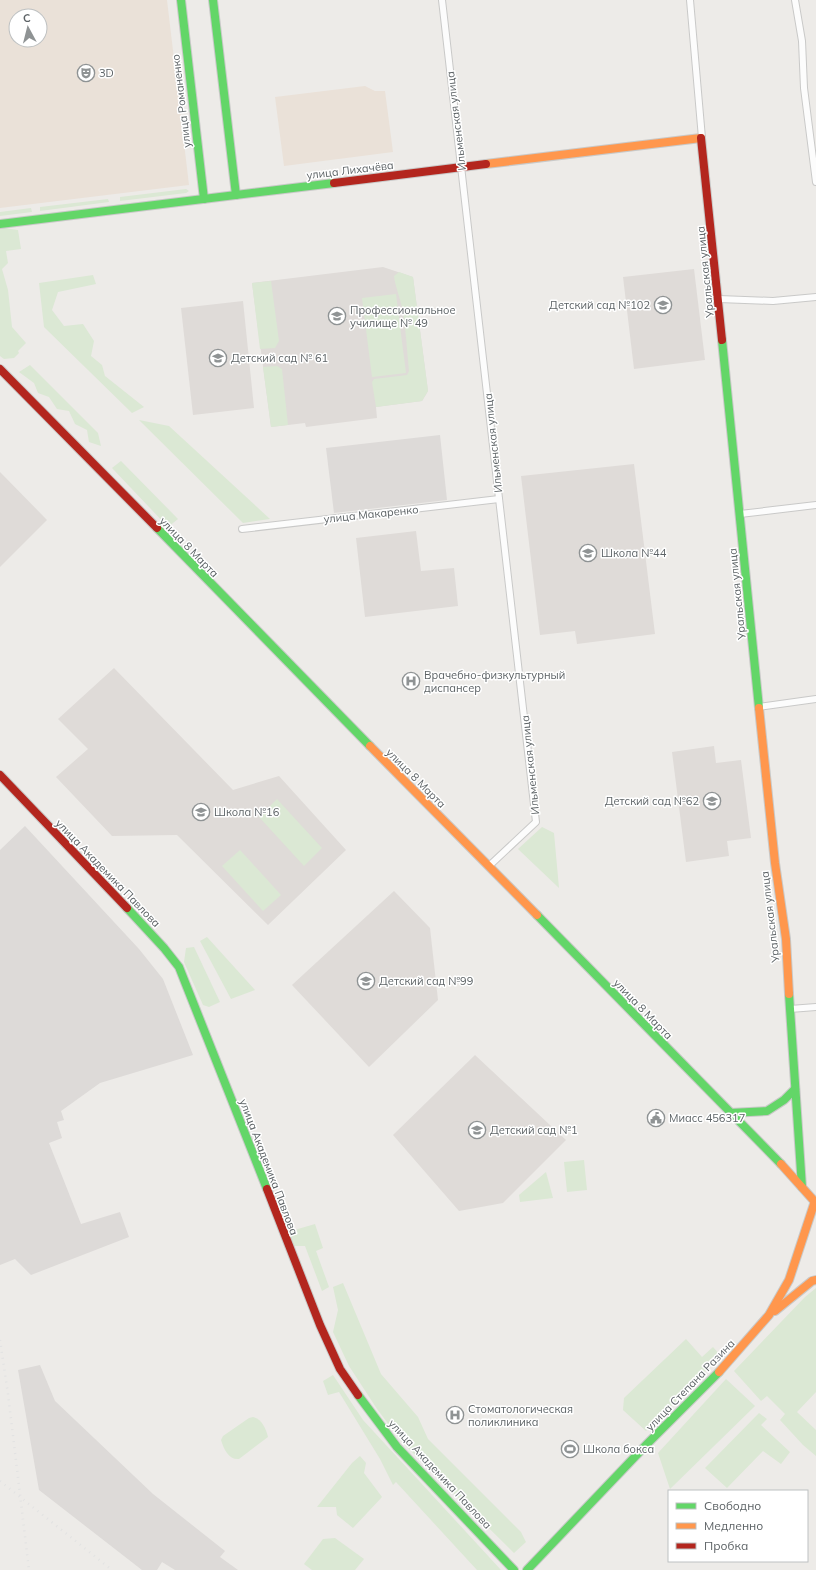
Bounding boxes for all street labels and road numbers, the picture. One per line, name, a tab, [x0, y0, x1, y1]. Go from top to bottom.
street label: улица Романенко	[168, 54, 194, 148]
street label: Ильменская улица	[443, 71, 469, 171]
street label: улица Лихачёва	[306, 158, 394, 182]
street label: Уральская улица	[693, 226, 717, 319]
street label: Ильменская улица	[481, 393, 505, 493]
street label: улица Макаренко	[323, 502, 419, 526]
street label: улица 8 Марта	[157, 514, 221, 580]
street label: Уральская улица	[725, 548, 749, 641]
street label: Ильменская улица	[518, 715, 542, 815]
street label: улица 8 Марта	[383, 745, 449, 811]
street label: улица Академика Павлова	[53, 816, 163, 930]
street label: Уральская улица	[757, 871, 783, 964]
street label: улица 8 Марта	[611, 976, 675, 1042]
street label: улица Академика Павлова	[237, 1097, 301, 1237]
street label: улица Степана Разина	[643, 1336, 737, 1434]
street label: улица Академика Павлова	[385, 1416, 495, 1532]

